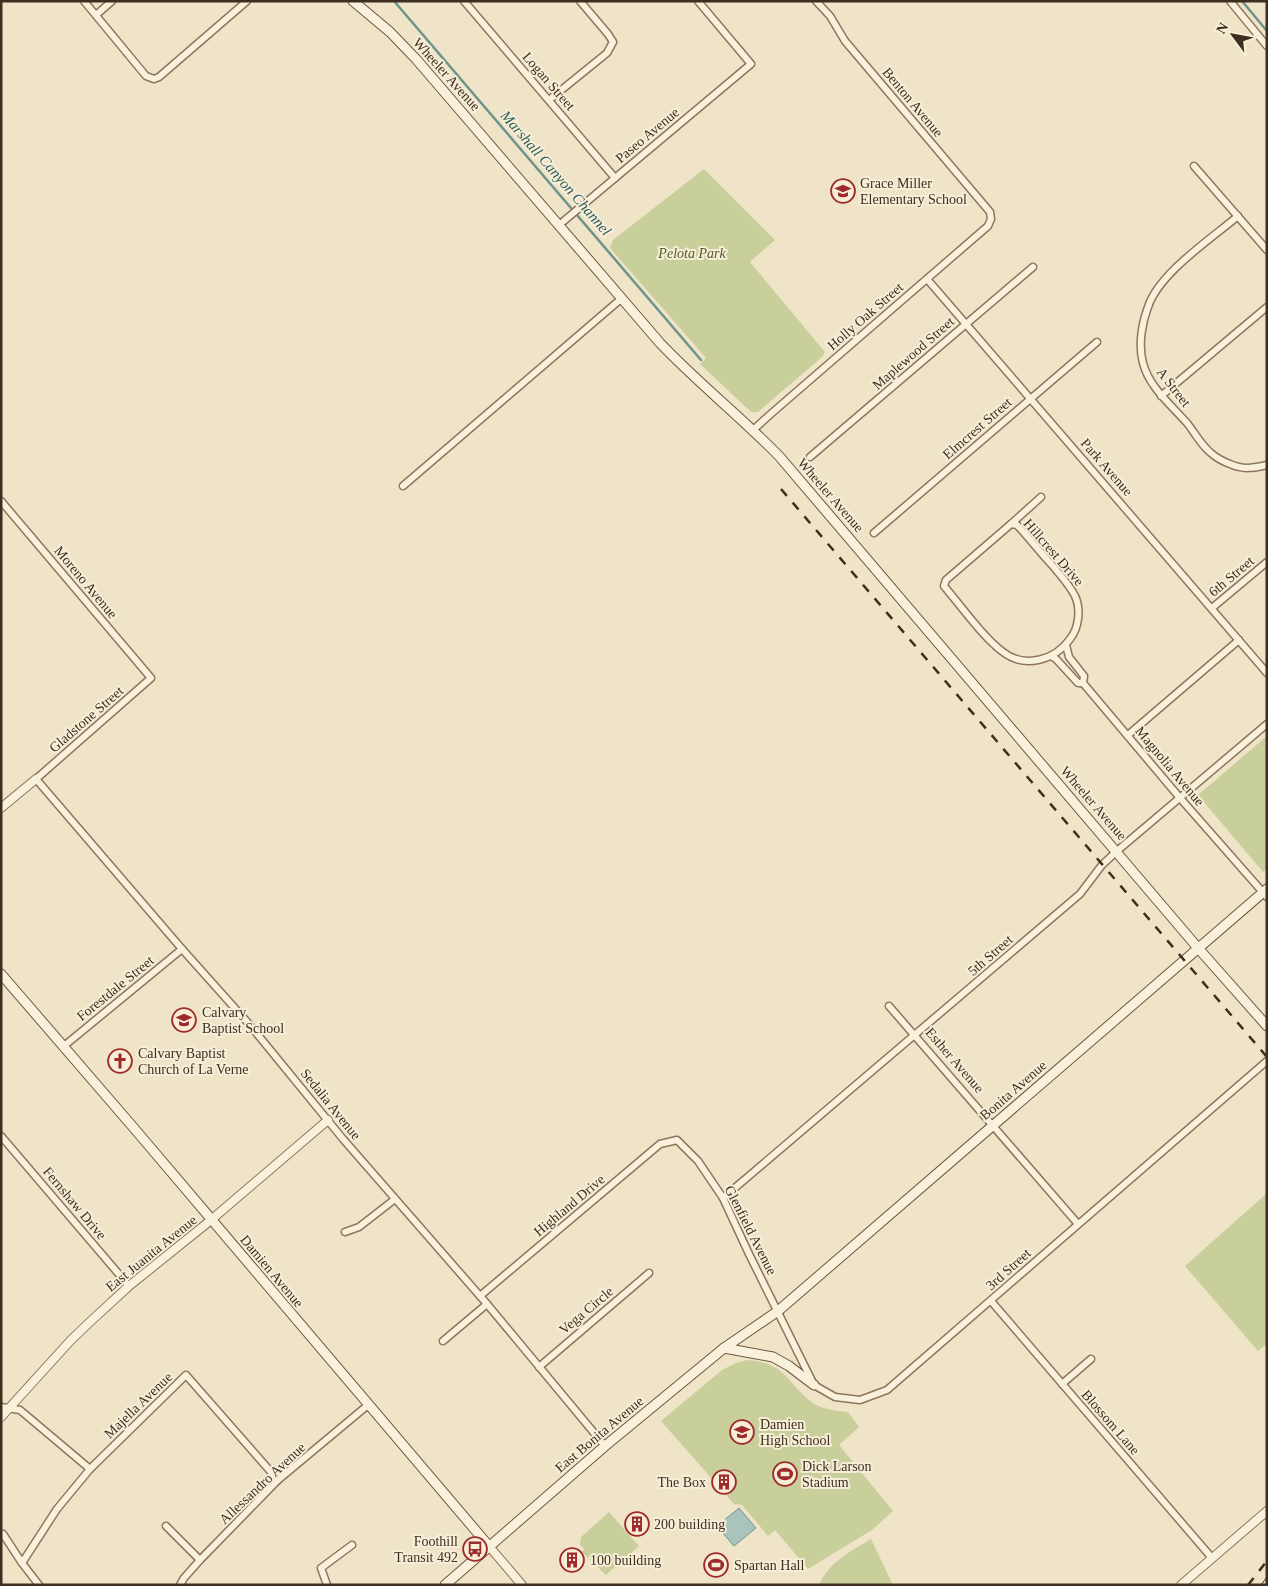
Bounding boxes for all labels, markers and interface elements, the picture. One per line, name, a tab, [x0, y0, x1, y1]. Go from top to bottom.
north arrow	[1208, 10, 1258, 60]
text: N	[1213, 20, 1231, 37]
street label: Wheeler Avenue	[410, 35, 483, 114]
street label: Logan Street	[519, 49, 578, 113]
street label: Benton Avenue	[879, 65, 946, 140]
street label: Paseo Avenue	[613, 105, 682, 166]
water label: Marshall Canyon Channel	[497, 107, 615, 239]
place label: Grace Miller Elementary School	[860, 176, 967, 207]
school or university icon: Grace Miller Elementary School	[830, 178, 856, 204]
park label: Pelota Park	[657, 246, 726, 261]
street label: Holly Oak Street	[825, 280, 906, 353]
street label: Maplewood Street	[870, 314, 957, 393]
street label: A Street	[1154, 365, 1194, 410]
street label: Elmcrest Street	[940, 394, 1015, 462]
street label: Park Avenue	[1078, 436, 1136, 499]
street label: Wheeler Avenue	[795, 455, 867, 535]
street label: Hillcrest Drive	[1021, 516, 1087, 589]
street label: Moreno Avenue	[51, 543, 120, 621]
street label: 6th Street	[1206, 553, 1257, 599]
street label: Gladstone Street	[46, 683, 126, 756]
street label: Magnolia Avenue	[1132, 724, 1207, 809]
street label: Wheeler Avenue	[1058, 763, 1130, 843]
street label: 5th Street	[965, 932, 1016, 979]
street label: Forestdale Street	[74, 953, 157, 1024]
place label: Calvary Baptist School	[202, 1005, 284, 1036]
school or university icon: Calvary Baptist School	[171, 1007, 197, 1033]
street label: Esther Avenue	[922, 1025, 987, 1096]
place label: Calvary Baptist Church of La Verne	[138, 1046, 249, 1077]
church icon: Calvary Baptist Church of La Verne	[107, 1048, 133, 1074]
street label: Bonita Avenue	[977, 1058, 1049, 1123]
street label: Sedalia Avenue	[298, 1066, 364, 1143]
street label: Fernshaw Drive	[40, 1164, 109, 1243]
street label: Highland Drive	[531, 1172, 608, 1239]
street label: Glenfield Avenue	[722, 1183, 780, 1277]
street label: East Juanita Avenue	[103, 1212, 200, 1295]
street label: Damien Avenue	[237, 1232, 306, 1310]
street label: 3rd Street	[983, 1245, 1034, 1293]
street label: Vega Circle	[556, 1284, 616, 1337]
street label: Majella Avenue	[101, 1369, 175, 1441]
street label: Blossom Lane	[1079, 1387, 1143, 1458]
street label: East Bonita Avenue	[552, 1393, 646, 1476]
place label: Damien High School	[760, 1417, 831, 1448]
school or university icon: Damien High School	[729, 1419, 755, 1445]
street label: Allessandro Avenue	[216, 1440, 308, 1527]
place label: Dick Larson Stadium	[802, 1459, 872, 1490]
sports icon: Dick Larson Stadium	[772, 1461, 798, 1487]
building icon: The Box	[711, 1469, 737, 1495]
place label: The Box	[657, 1475, 706, 1490]
building icon: 200 building	[624, 1511, 650, 1537]
place label: 200 building	[654, 1517, 725, 1532]
place label: Foothill Transit 492	[394, 1534, 458, 1565]
bus stop icon: Foothill Transit 492	[462, 1536, 488, 1562]
building icon: 100 building	[559, 1547, 585, 1573]
sports icon: Spartan Hall	[703, 1552, 729, 1578]
place label: 100 building	[590, 1553, 661, 1568]
place label: Spartan Hall	[734, 1558, 804, 1573]

